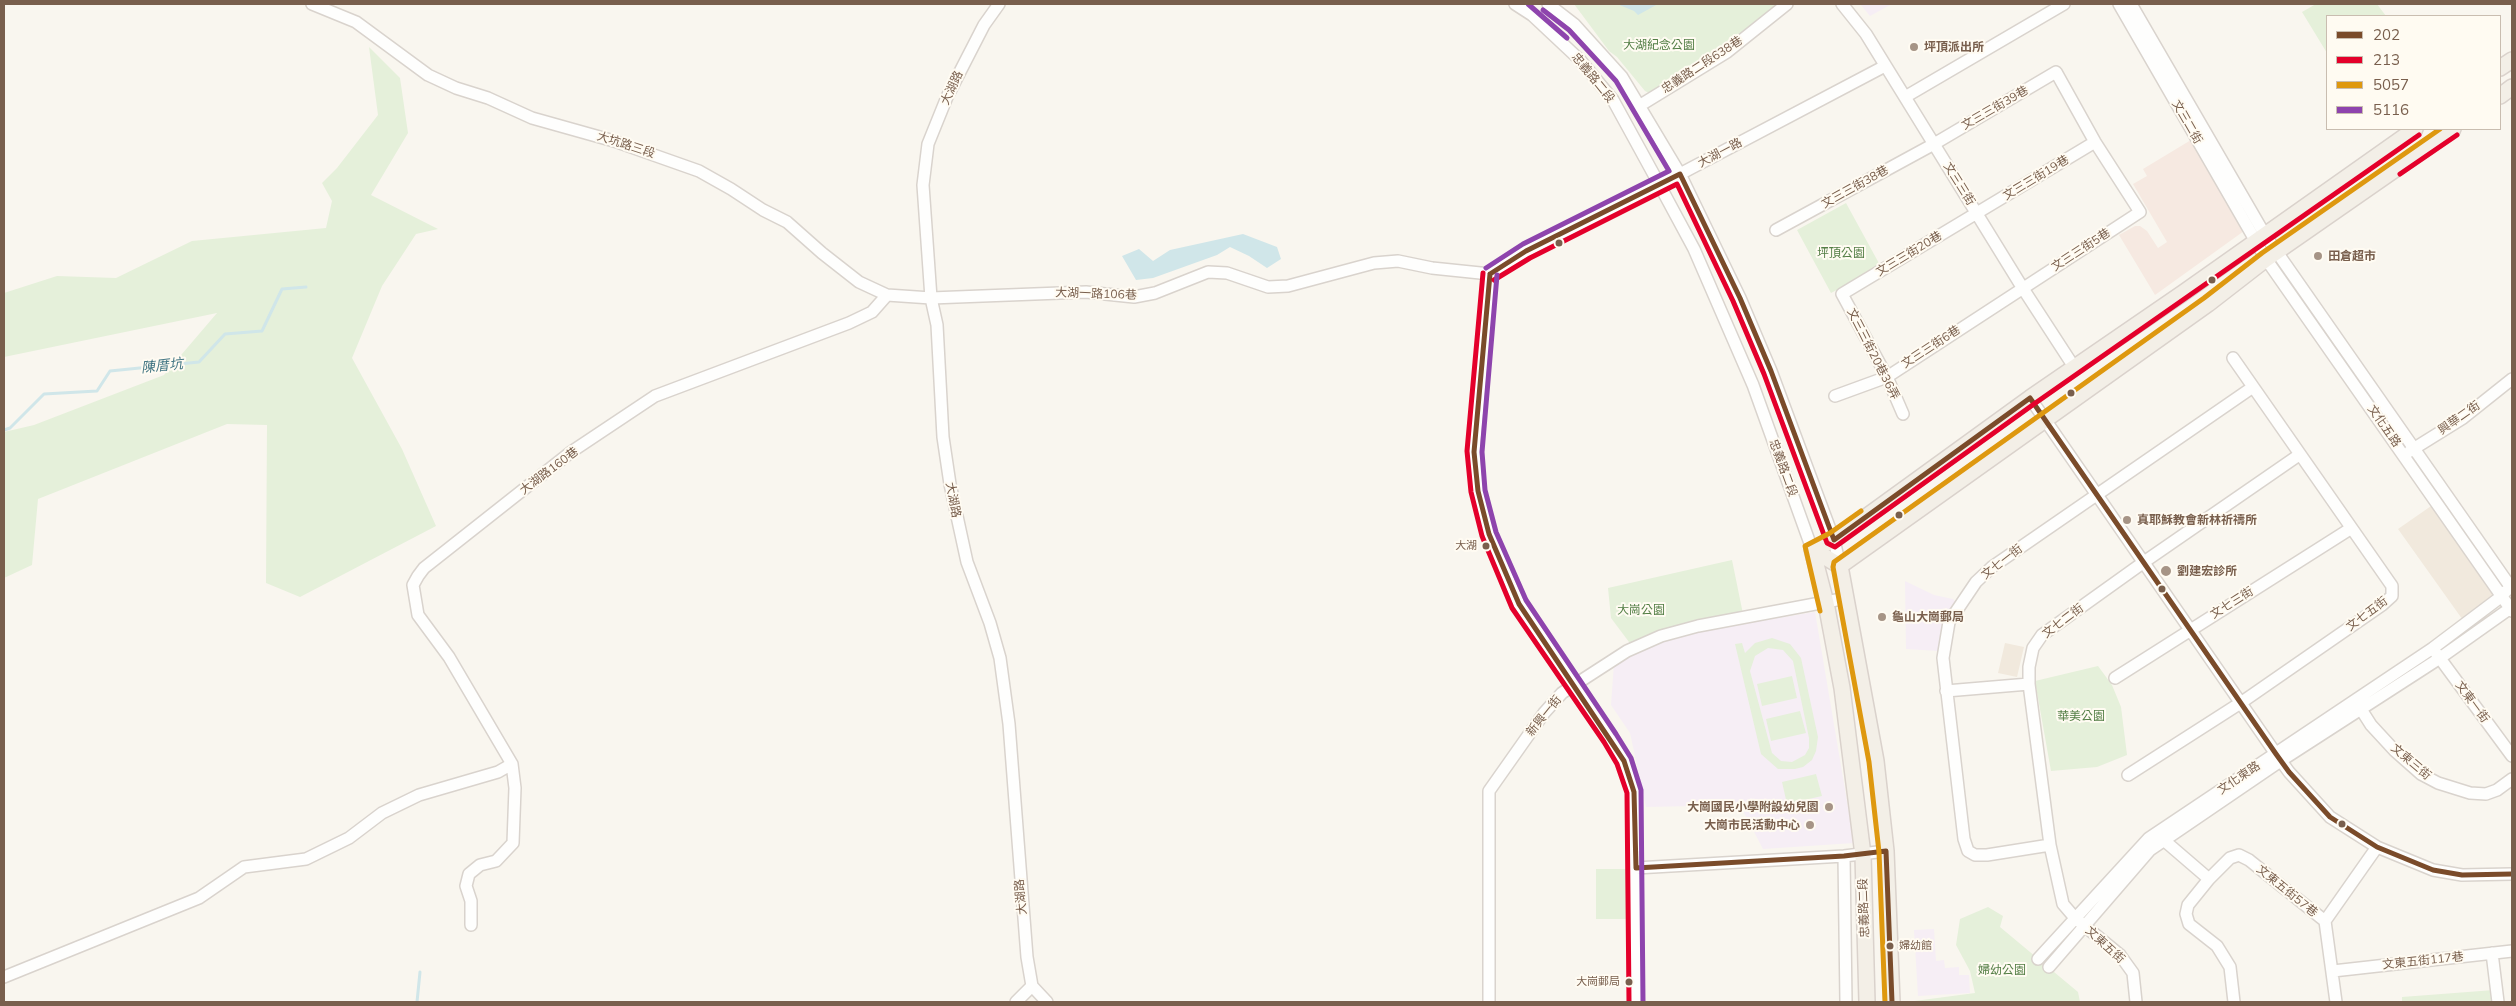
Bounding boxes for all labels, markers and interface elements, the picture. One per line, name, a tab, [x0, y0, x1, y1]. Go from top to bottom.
legend	[2326, 15, 2501, 130]
text: 202	[2373, 25, 2400, 44]
street label: 忠義路二段638巷	[1659, 33, 1745, 97]
park label: 大湖紀念公園	[1623, 38, 1695, 52]
place label: 坪頂派出所	[1924, 40, 1984, 54]
marker: 坪頂派出所	[1908, 41, 1920, 53]
street label: 忠義路二段	[1569, 50, 1617, 106]
text: 213	[2373, 50, 2400, 69]
street label: 大湖路	[938, 69, 966, 107]
text: 5057	[2373, 75, 2409, 94]
street label: 文三三街39巷	[1959, 83, 2031, 133]
street label: 文三二街	[2169, 98, 2205, 146]
text: 5116	[2373, 100, 2409, 119]
street label: 大坑路三段	[595, 129, 657, 161]
street label: 大湖一路	[1695, 135, 1745, 171]
street label: 文三三街19巷	[2000, 153, 2072, 203]
street label: 文三三街	[1940, 160, 1978, 208]
street label: 文三三街38巷	[1819, 163, 1891, 211]
street label: 文三三街5巷	[2049, 226, 2113, 274]
street label: 文三三街20巷	[1873, 229, 1945, 279]
unlabelled marker	[1554, 238, 1564, 248]
park label: 坪頂公園	[1817, 246, 1865, 260]
place label: 田倉超市	[2328, 249, 2376, 263]
marker: 田倉超市	[2312, 250, 2324, 262]
unlabelled marker	[2207, 275, 2217, 285]
street label: 大湖一路106巷	[1055, 285, 1137, 303]
street label: 文三三街20巷36弄	[1844, 306, 1902, 402]
street label: 文三三街6巷	[1899, 323, 1963, 371]
water label: 陳厝坑	[140, 355, 184, 377]
unlabelled marker	[2066, 388, 2076, 398]
street label: 興華二街	[2435, 398, 2483, 438]
street label: 文化五路	[2364, 402, 2404, 450]
street label: 忠義路二段	[1766, 437, 1800, 499]
street label: 大湖路160巷	[517, 444, 581, 498]
street label: 大湖路	[942, 481, 964, 519]
unlabelled marker	[1894, 510, 1904, 520]
place label: 真耶穌教會新林祈禱所	[2137, 513, 2257, 527]
marker: 真耶穌教會新林祈禱所	[2121, 514, 2133, 526]
place label: 大湖	[1455, 539, 1477, 553]
marker: 大湖	[1481, 541, 1491, 551]
street label: 文七一街	[1979, 542, 2025, 582]
marker: 劉建宏診所	[2159, 564, 2173, 578]
place label: 劉建宏診所	[2177, 564, 2237, 578]
unlabelled marker	[2157, 584, 2167, 594]
street label: 文七三街	[2208, 584, 2256, 622]
street label: 文七五街	[2343, 594, 2391, 634]
street label: 文七二街	[2039, 601, 2087, 641]
park label: 大崗公園	[1617, 603, 1665, 617]
place label: 龜山大崗郵局	[1892, 610, 1964, 624]
marker: 龜山大崗郵局	[1876, 611, 1888, 623]
street label: 文東一街	[2452, 678, 2492, 726]
street label: 新興一街	[1523, 693, 1565, 739]
park label: 華美公園	[2057, 709, 2105, 723]
street label: 文東三街	[2388, 741, 2434, 783]
street label: 文化東路	[2215, 759, 2263, 797]
place label: 大崗國民小學附設幼兒園	[1687, 800, 1819, 814]
marker: 大崗國民小學附設幼兒園	[1823, 801, 1835, 813]
place label: 大崗市民活動中心	[1704, 818, 1800, 832]
marker: 大崗市民活動中心	[1804, 819, 1816, 831]
unlabelled marker	[2337, 819, 2347, 829]
street label: 文東五街57巷	[2254, 862, 2320, 920]
street label: 大湖路	[1012, 878, 1030, 916]
street label: 忠義路二段	[1856, 878, 1872, 938]
street label: 文東五街	[2082, 924, 2128, 966]
place label: 婦幼館	[1899, 939, 1932, 953]
marker: 婦幼館	[1885, 941, 1895, 951]
street label: 文東五街117巷	[2382, 950, 2464, 972]
park label: 婦幼公園	[1978, 963, 2026, 977]
place label: 大崗郵局	[1576, 975, 1620, 989]
marker: 大崗郵局	[1624, 977, 1634, 987]

